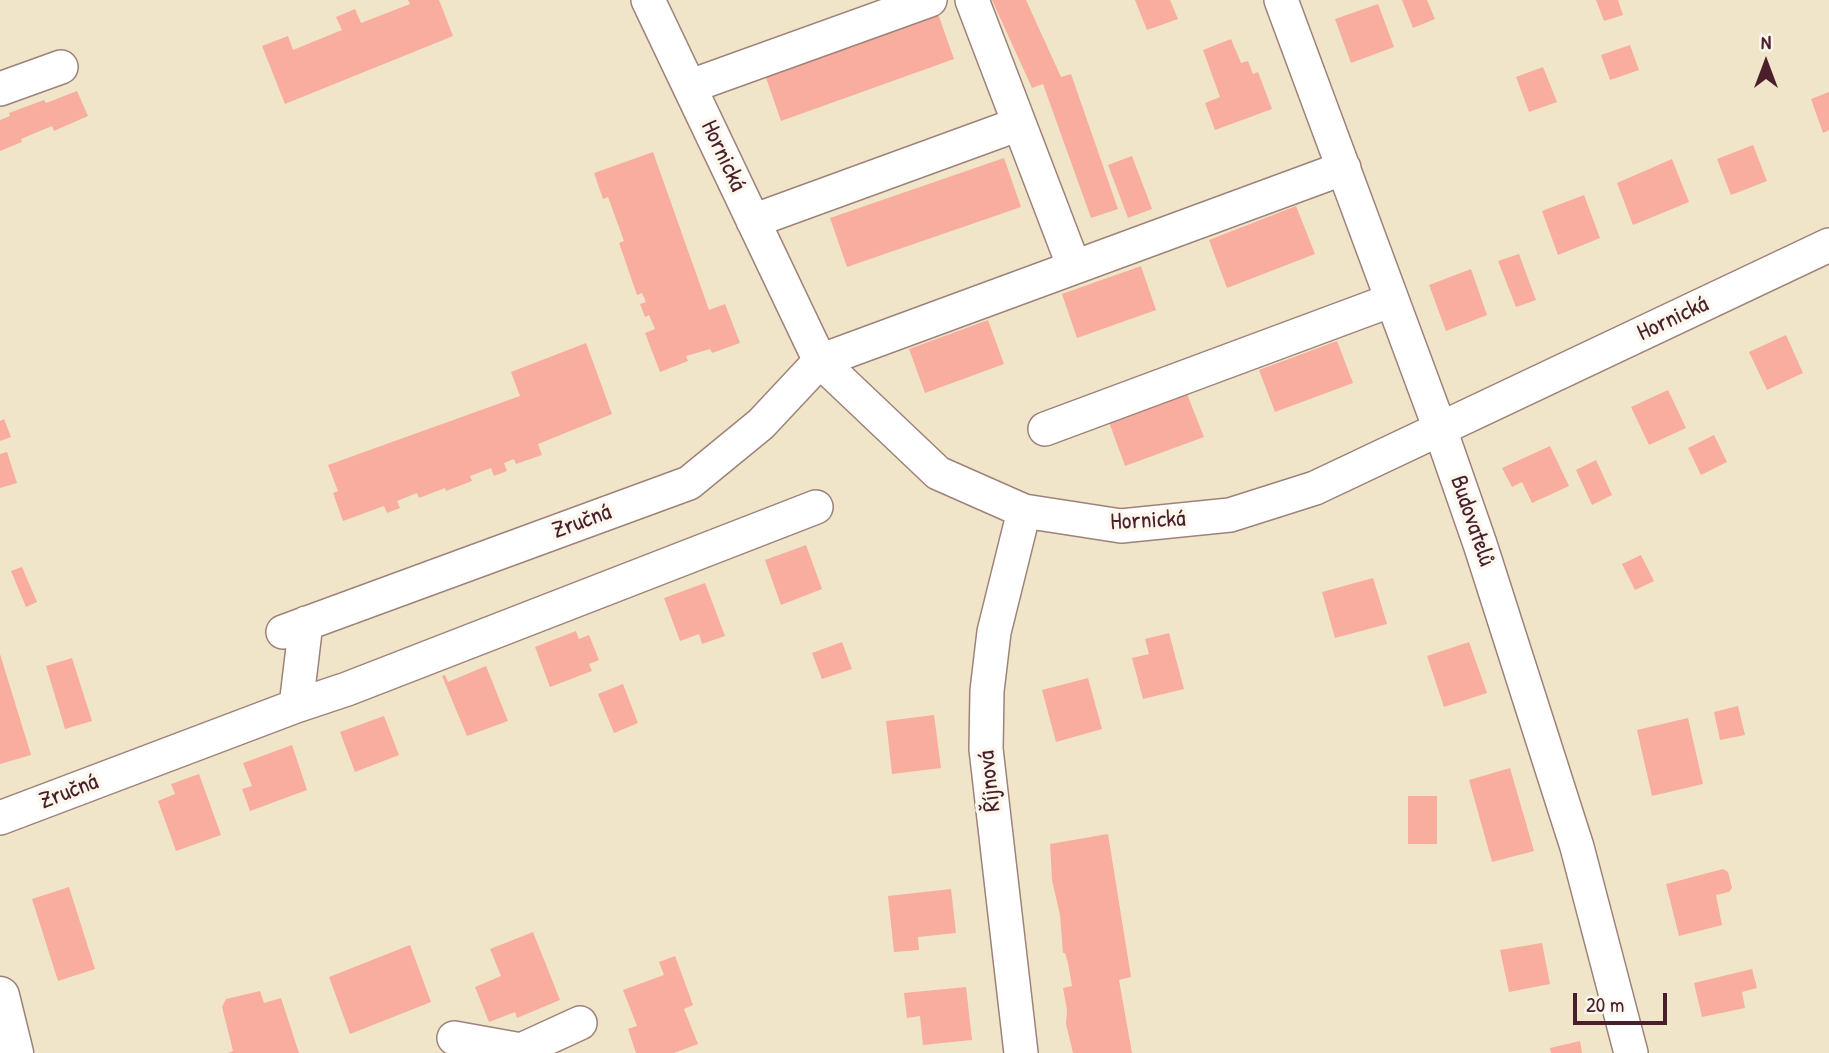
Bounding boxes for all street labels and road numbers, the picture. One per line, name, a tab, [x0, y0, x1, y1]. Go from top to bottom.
street label: Hornická	[694, 116, 752, 196]
street label: Hornická	[1633, 290, 1713, 348]
street label: Budovatelů	[1443, 472, 1501, 570]
street label: Zručná	[549, 498, 615, 546]
street label: Hornická	[1110, 505, 1186, 537]
street label: Říjnová	[972, 749, 1008, 813]
street label: Zručná	[36, 768, 102, 816]

